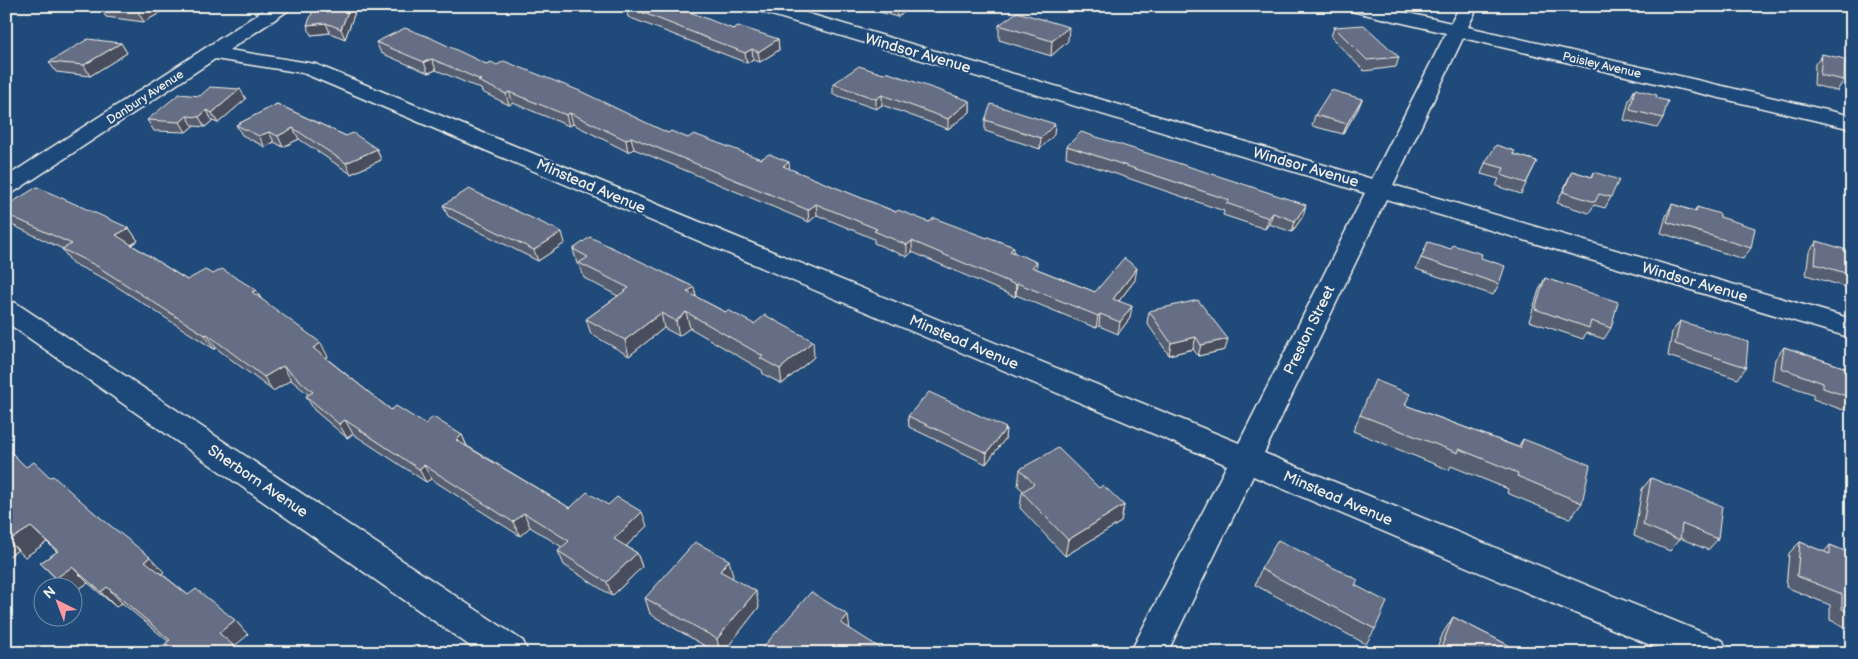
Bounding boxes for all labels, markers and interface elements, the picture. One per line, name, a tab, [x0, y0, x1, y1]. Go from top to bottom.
street label: Windsor Avenue	[863, 29, 973, 78]
street label: Paisley Avenue	[1561, 49, 1643, 82]
street label: Danbury Avenue	[104, 67, 187, 128]
street label: Windsor Avenue	[1251, 143, 1361, 192]
street label: Minstead Avenue	[533, 155, 648, 218]
street label: Windsor Avenue	[1640, 258, 1750, 307]
street label: Preston Street	[1280, 282, 1339, 378]
street label: Minstead Avenue	[906, 311, 1021, 374]
street label: Sherborn Avenue	[204, 441, 312, 522]
street label: Minstead Avenue	[1280, 467, 1395, 530]
north arrow	[32, 576, 82, 626]
text: N	[40, 583, 59, 603]

